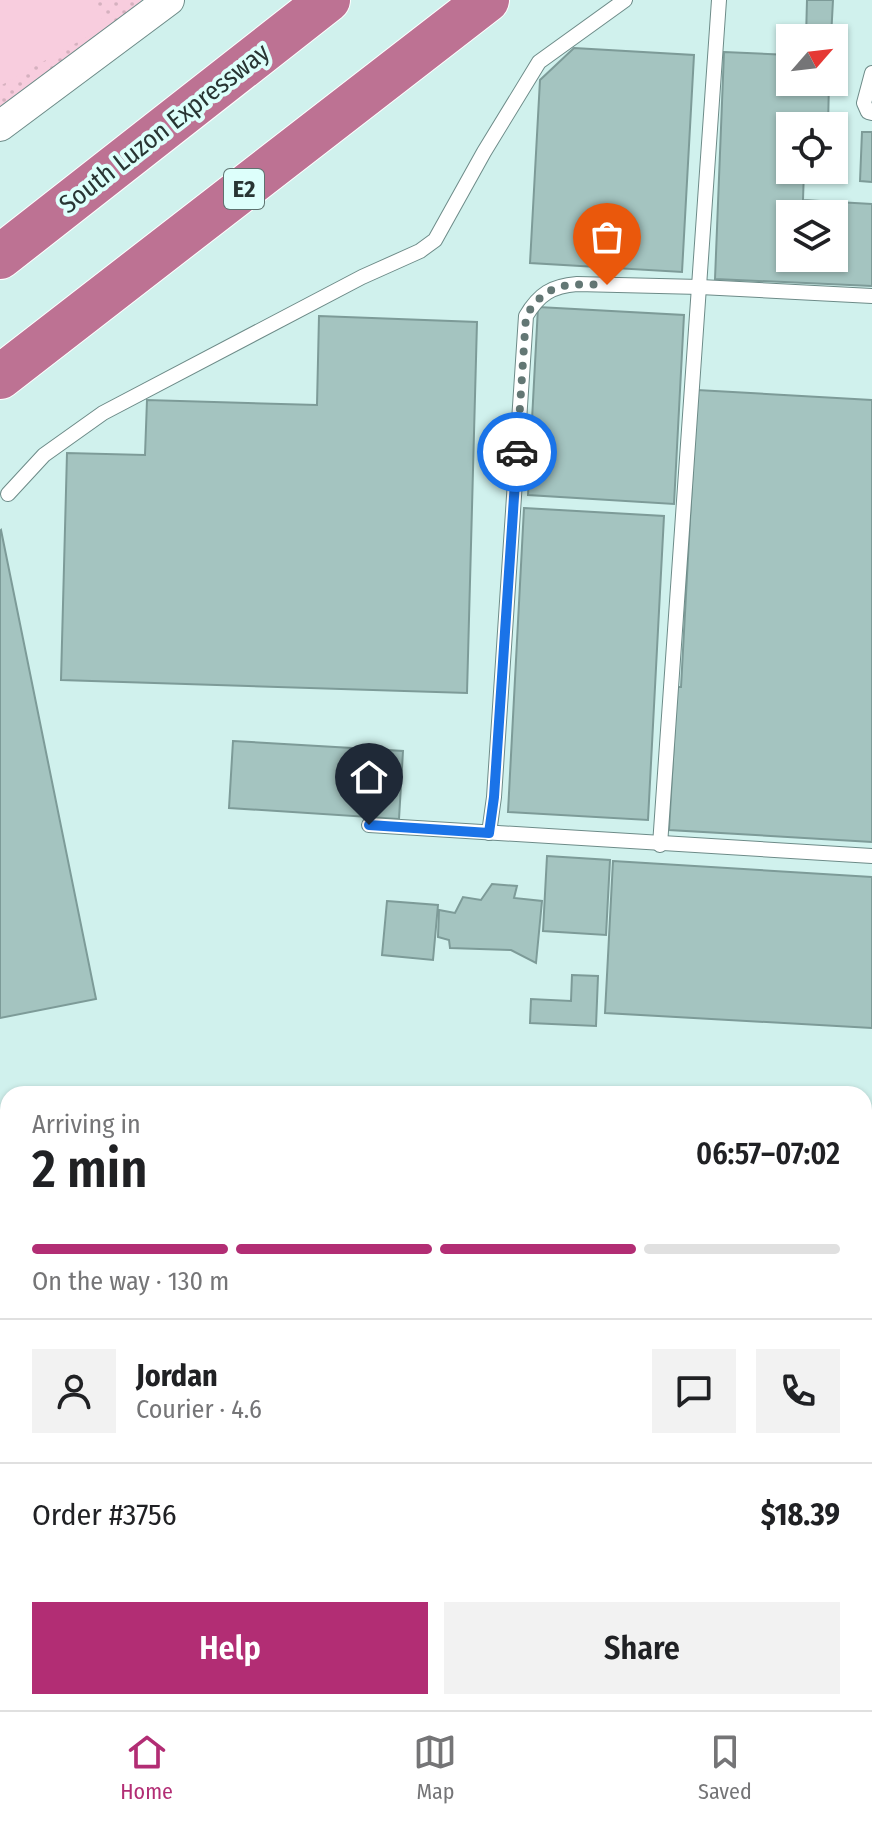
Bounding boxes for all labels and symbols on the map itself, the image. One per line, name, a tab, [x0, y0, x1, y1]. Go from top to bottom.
north arrow	[776, 24, 848, 96]
street label: South Luzon Expressway	[53, 37, 276, 220]
road number: E2	[224, 169, 264, 209]
pin	[573, 203, 641, 285]
courier	[477, 412, 557, 492]
pin	[335, 743, 403, 825]

